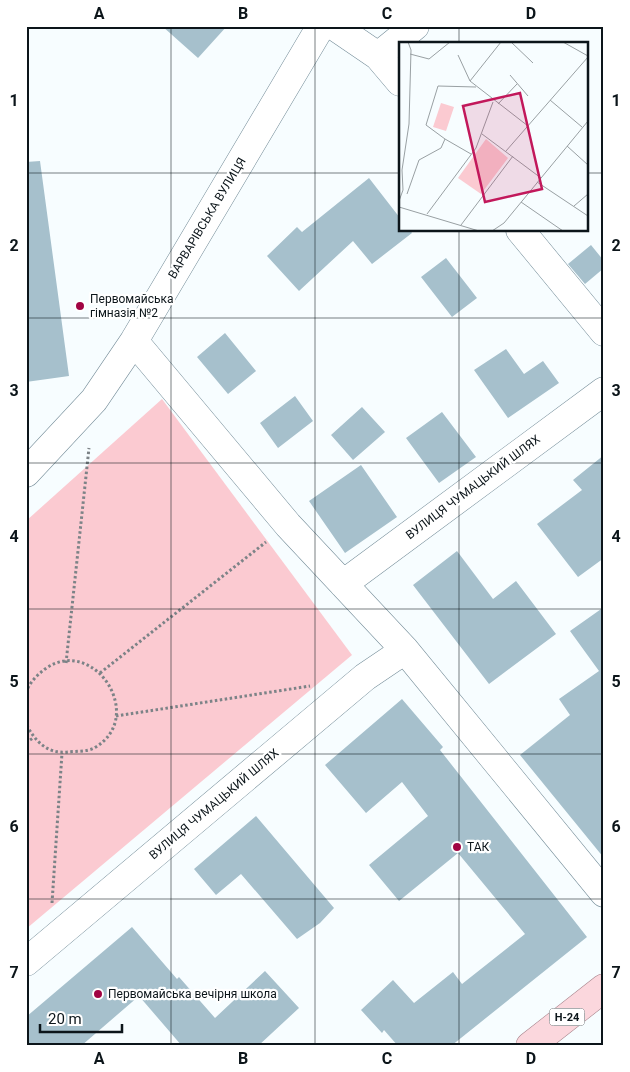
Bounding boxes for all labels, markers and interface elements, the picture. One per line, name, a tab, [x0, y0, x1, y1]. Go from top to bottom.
text: A	[94, 4, 105, 23]
text: B	[238, 4, 248, 23]
text: C	[382, 4, 392, 23]
text: D	[526, 4, 536, 23]
inset map	[399, 42, 588, 231]
text: 1	[9, 91, 19, 110]
text: 1	[611, 91, 621, 110]
street label: ВАРВАРІВСЬКА ВУЛИЦЯ	[165, 155, 249, 281]
text: 2	[9, 236, 19, 255]
text: 2	[611, 236, 621, 255]
place label: Первомайська гімназія №2	[90, 292, 174, 320]
marker: Первомайська гімназія №2	[74, 300, 86, 312]
text: 3	[9, 381, 19, 400]
text: 3	[611, 381, 621, 400]
street label: ВУЛИЦЯ ЧУМАЦЬКИЙ ШЛЯХ	[403, 431, 543, 542]
text: 4	[9, 527, 19, 546]
text: 4	[611, 527, 621, 546]
text: 5	[9, 672, 19, 691]
text: 5	[611, 672, 621, 691]
street label: ВУЛИЦЯ ЧУМАЦЬКИЙ ШЛЯХ	[146, 745, 282, 862]
text: 6	[9, 817, 19, 836]
text: 6	[611, 817, 621, 836]
place label: ТАК	[467, 840, 490, 854]
marker: ТАК	[451, 841, 463, 853]
text: 7	[9, 963, 19, 982]
text: 7	[611, 963, 621, 982]
place label: Первомайська вечірня школа	[108, 987, 277, 1001]
marker: Первомайська вечірня школа	[92, 988, 104, 1000]
scale bar	[40, 1002, 122, 1034]
road number: Н-24	[550, 1009, 584, 1026]
text: 20 m	[48, 1010, 82, 1028]
text: A	[94, 1049, 105, 1068]
text: B	[238, 1049, 248, 1068]
text: C	[382, 1049, 392, 1068]
text: D	[526, 1049, 536, 1068]

